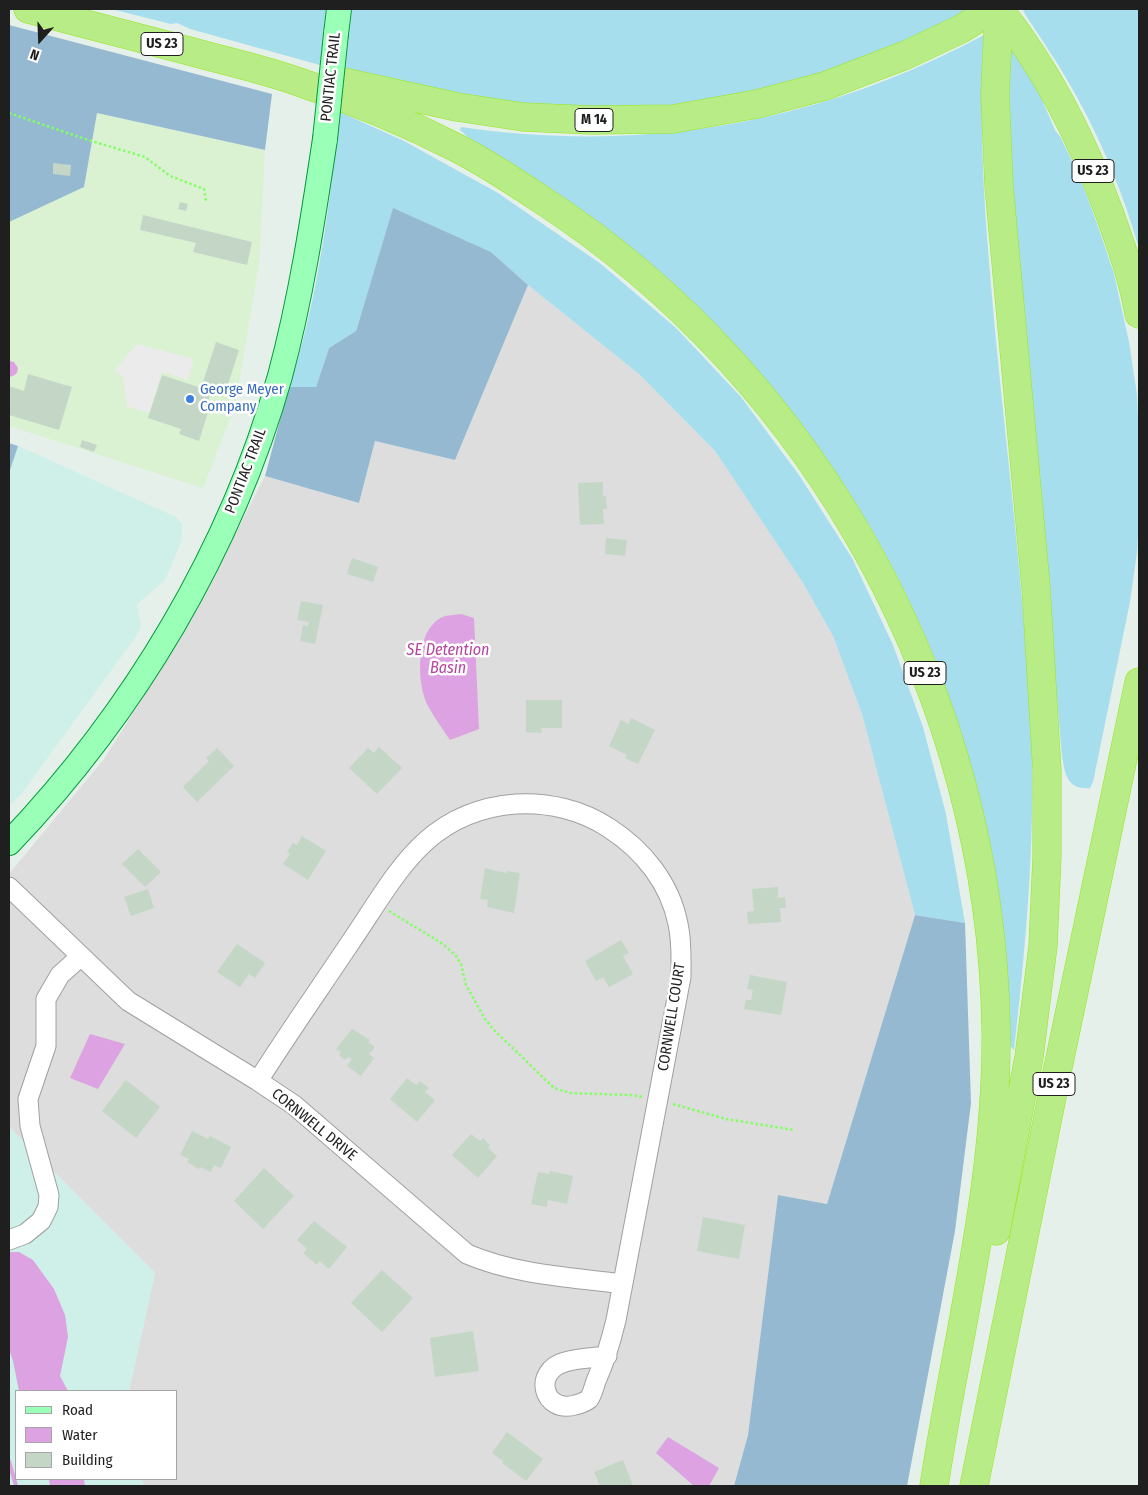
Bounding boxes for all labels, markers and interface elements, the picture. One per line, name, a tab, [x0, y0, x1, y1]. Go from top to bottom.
north arrow	[15, 15, 65, 65]
street label: PONTIAC TRAIL	[317, 31, 345, 123]
road number: US 23	[141, 33, 183, 56]
text: N	[28, 45, 42, 64]
road number: M 14	[575, 108, 613, 132]
road number: US 23	[1072, 160, 1114, 182]
place label: George Meyer Company	[200, 381, 284, 416]
marker: George Meyer Company	[184, 393, 196, 405]
street label: PONTIAC TRAIL	[222, 426, 270, 516]
water label: SE Detention Basin	[407, 641, 489, 679]
road number: US 23	[904, 661, 946, 684]
street label: CORNWELL COURT	[655, 962, 689, 1072]
road number: US 23	[1033, 1072, 1075, 1096]
street label: CORNWELL DRIVE	[268, 1085, 360, 1165]
legend	[15, 1390, 178, 1480]
text: Road	[62, 1401, 93, 1419]
text: Water	[62, 1426, 97, 1444]
text: Building	[62, 1451, 113, 1469]

